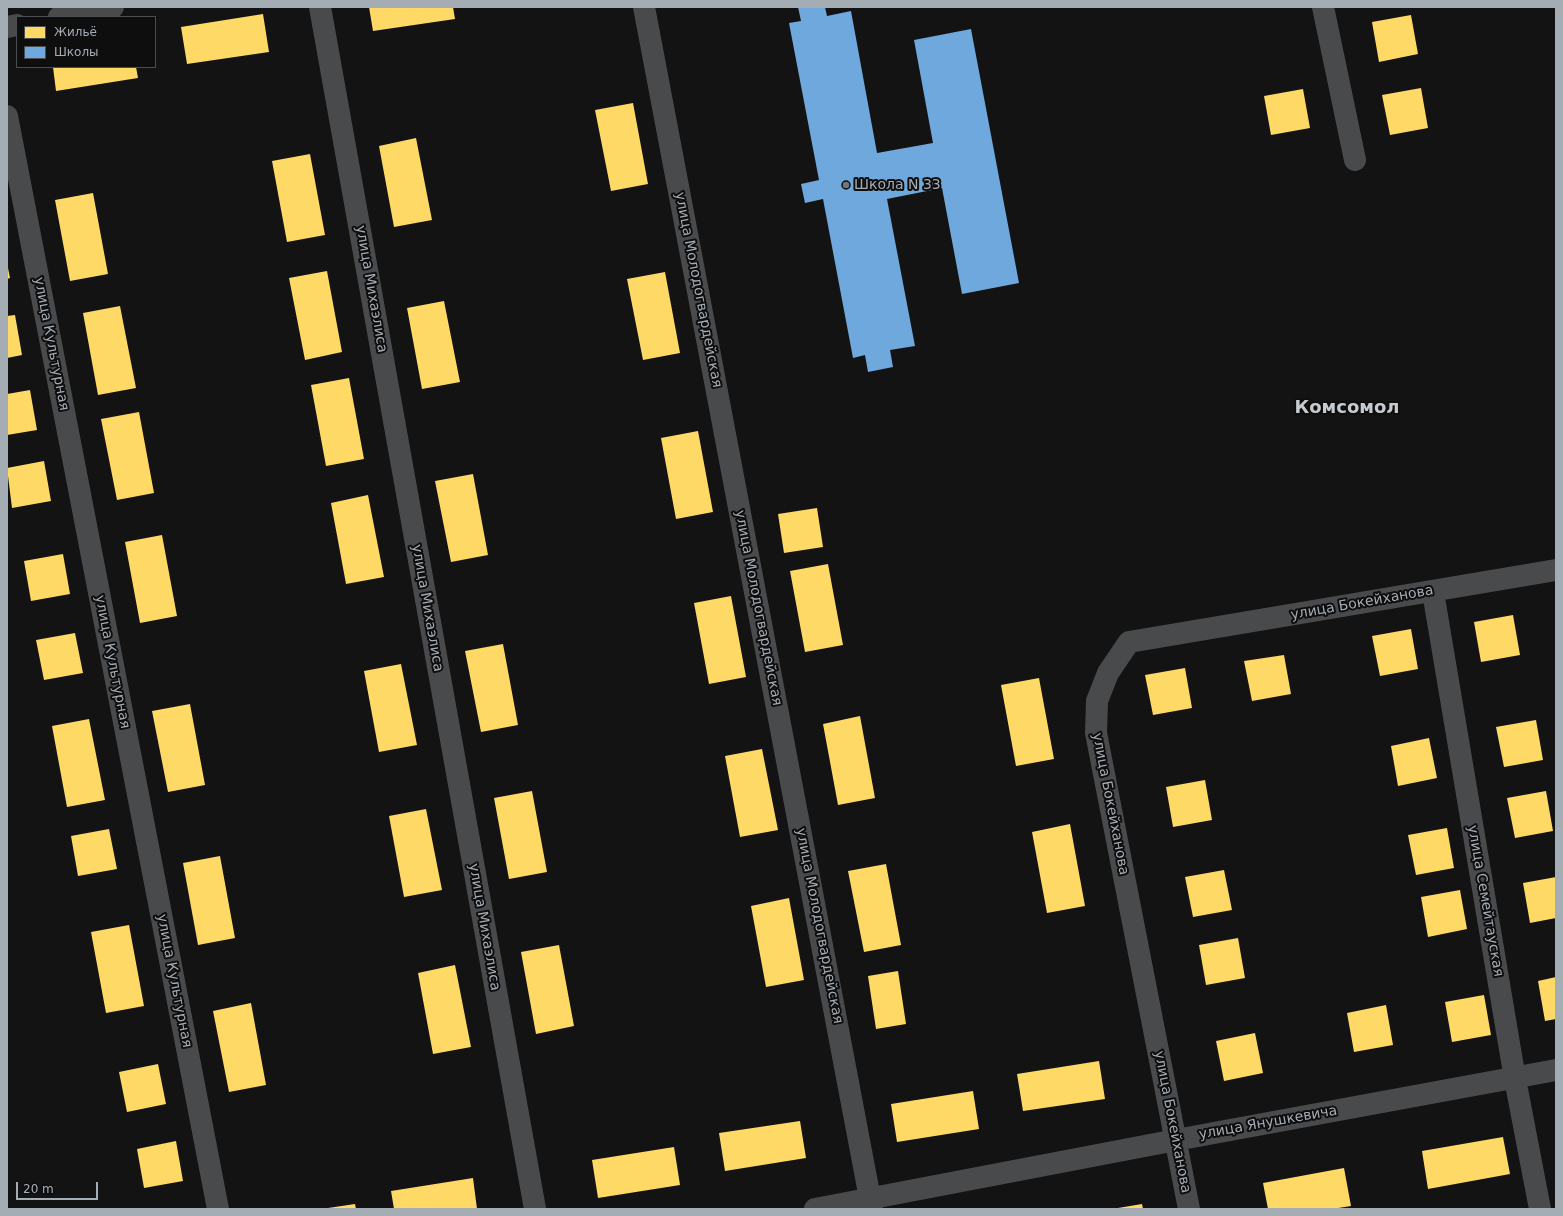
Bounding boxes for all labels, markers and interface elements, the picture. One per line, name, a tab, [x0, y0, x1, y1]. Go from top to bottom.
legend	[16, 16, 156, 68]
text: Жильё	[54, 25, 97, 39]
text: Школы	[54, 45, 99, 59]
place label: Школа N 33	[854, 177, 941, 193]
marker: Школа N 33	[841, 180, 851, 190]
street label: улица Молодогвардейская	[671, 191, 725, 389]
street label: улица Михаэлиса	[352, 224, 390, 354]
street label: улица Культурная	[30, 276, 72, 412]
district label: Комсомол	[1294, 397, 1400, 419]
street label: улица Молодогвардейская	[731, 509, 785, 707]
street label: улица Михаэлиса	[408, 543, 446, 673]
street label: улица Бокейханова	[1289, 582, 1435, 624]
street label: улица Культурная	[91, 594, 133, 730]
street label: улица Бокейханова	[1088, 731, 1132, 877]
street label: улица Семейтауская	[1463, 824, 1507, 978]
street label: улица Молодогвардейская	[792, 827, 846, 1025]
street label: улица Михаэлиса	[465, 862, 503, 992]
street label: улица Культурная	[153, 913, 195, 1049]
street label: улица Бокейханова	[1150, 1049, 1194, 1195]
street label: улица Янушкевича	[1198, 1103, 1338, 1143]
scale bar	[18, 1174, 100, 1200]
text: 20 m	[23, 1182, 54, 1196]

